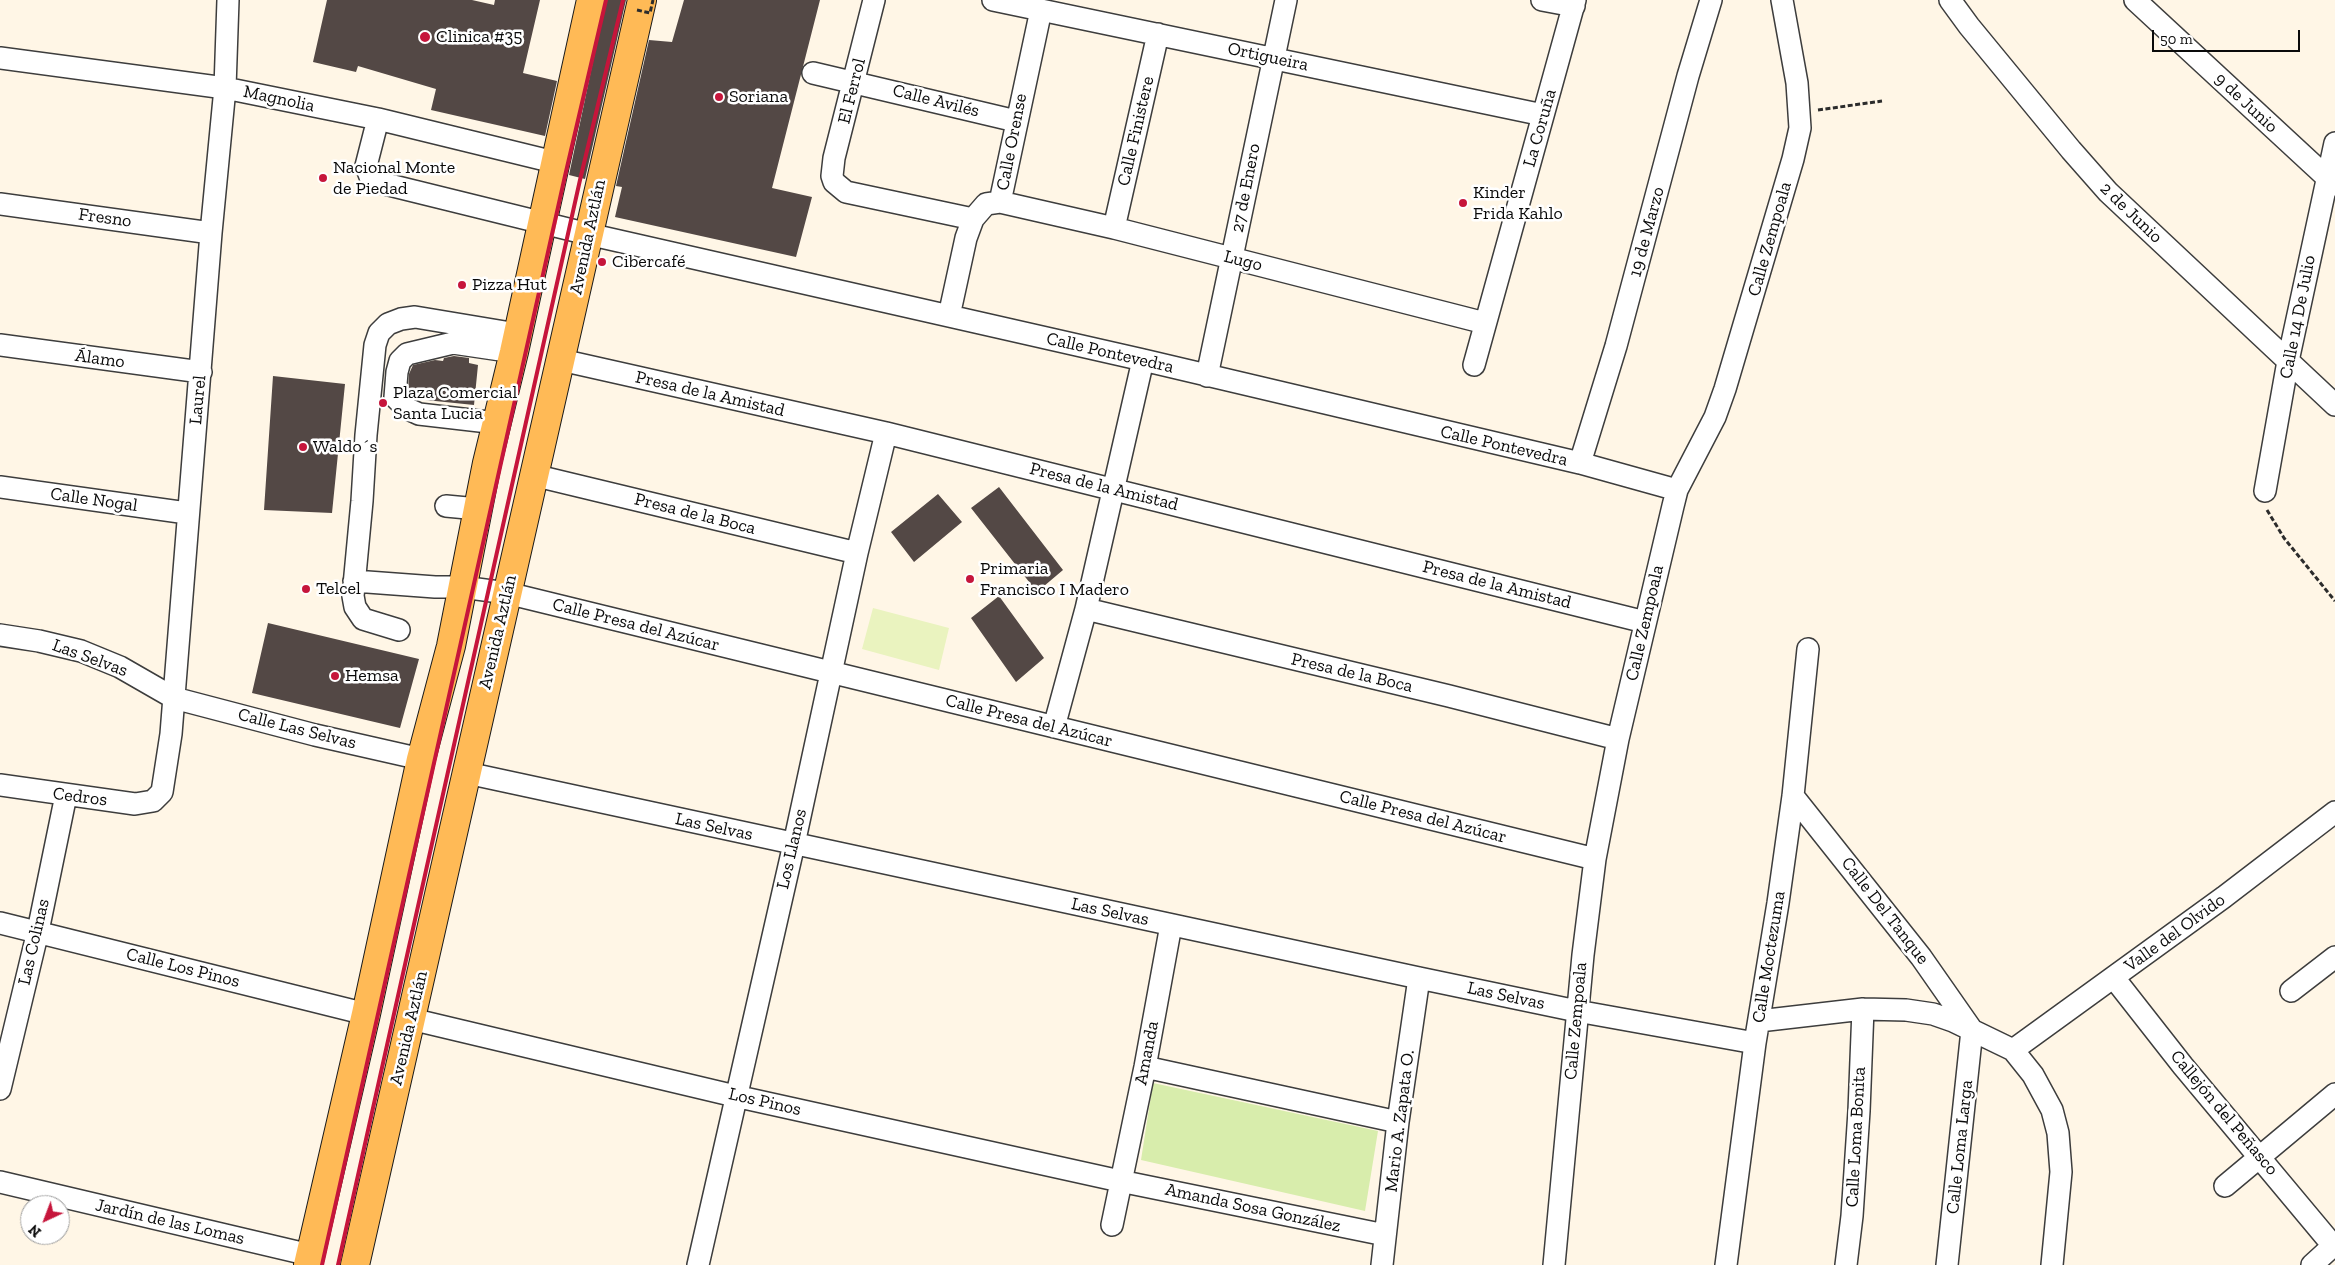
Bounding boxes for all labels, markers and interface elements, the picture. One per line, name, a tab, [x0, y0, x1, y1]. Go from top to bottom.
scale bar	[2155, 20, 2302, 52]
place label: Clinica #35	[436, 26, 523, 48]
marker: Clinica #35	[418, 30, 432, 44]
text: 50 m	[2160, 30, 2193, 48]
street label: Ortigueira	[1226, 38, 1310, 76]
street label: El Ferrol	[833, 56, 871, 126]
street label: 9 de Junio	[2210, 68, 2282, 138]
street label: Calle Finistere	[1113, 74, 1159, 188]
street label: Calle Avilés	[890, 80, 982, 122]
street label: Magnolia	[241, 81, 317, 117]
place label: Soriana	[729, 86, 788, 108]
street label: La Coruña	[1519, 87, 1561, 169]
marker: Soriana	[713, 91, 725, 103]
street label: Calle Orense	[992, 92, 1032, 192]
street label: 27 de Enero	[1227, 142, 1265, 234]
place label: Nacional Monte de Piedad	[333, 157, 455, 200]
marker: Nacional Monte de Piedad	[317, 172, 329, 184]
street label: Avenida Aztlán	[565, 178, 611, 296]
street label: 2 de Junio	[2095, 178, 2167, 248]
street label: Calle Zempoala	[1743, 179, 1797, 299]
place label: Kinder Frida Kahlo	[1473, 182, 1563, 224]
street label: 19 de Marzo	[1625, 185, 1669, 279]
marker: Kinder Frida Kahlo	[1457, 197, 1469, 209]
street label: Fresno	[77, 204, 133, 232]
street label: Lugo	[1222, 246, 1264, 276]
place label: Cibercafé	[612, 251, 685, 273]
street label: Calle 14 De Julio	[2275, 253, 2321, 381]
marker: Cibercafé	[596, 256, 608, 268]
place label: Pizza Hut	[472, 274, 547, 296]
marker: Pizza Hut	[456, 279, 468, 291]
street label: Calle Pontevedra	[1044, 328, 1176, 378]
street label: Álamo	[74, 345, 126, 373]
street label: Presa de la Amistad	[633, 366, 787, 422]
street label: Laurel	[185, 374, 211, 426]
place label: Plaza Comercial Santa Lucia	[393, 382, 517, 424]
marker: Plaza Comercial Santa Lucia	[377, 397, 389, 409]
street label: Calle Pontevedra	[1438, 421, 1570, 471]
place label: Waldo´s	[313, 436, 377, 458]
marker: Waldo´s	[297, 441, 309, 453]
street label: Presa de la Amistad	[1027, 458, 1181, 516]
street label: Calle Nogal	[49, 483, 139, 517]
street label: Presa de la Boca	[632, 489, 758, 539]
street label: Presa de la Amistad	[1420, 556, 1574, 614]
place label: Primaria Francisco I Madero	[980, 558, 1129, 600]
street label: Calle Zempoala	[1621, 563, 1669, 683]
street label: Avenida Aztlán	[474, 573, 522, 691]
marker: Primaria Francisco I Madero	[964, 573, 976, 585]
place label: Telcel	[316, 578, 361, 600]
marker: Telcel	[300, 583, 312, 595]
street label: Calle Presa del Azúcar	[550, 594, 722, 656]
street label: Las Selvas	[49, 634, 131, 682]
street label: Presa de la Boca	[1289, 649, 1415, 697]
place label: Hemsa	[345, 665, 399, 687]
marker: Hemsa	[329, 670, 341, 682]
street label: Calle Presa del Azúcar	[943, 690, 1115, 752]
street label: Calle Las Selvas	[236, 704, 358, 754]
street label: Cedros	[52, 783, 108, 811]
street label: Calle Presa del Azúcar	[1337, 786, 1509, 848]
street label: Los Llanos	[772, 807, 812, 891]
street label: Las Selvas	[673, 808, 755, 846]
street label: Calle Del Tanque	[1836, 853, 1934, 969]
street label: Calle Moctezuma	[1748, 889, 1790, 1025]
street label: Valle del Olvido	[2120, 889, 2230, 977]
street label: Las Selvas	[1069, 893, 1151, 931]
street label: Las Colinas	[14, 897, 54, 987]
street label: Calle Los Pinos	[124, 943, 242, 993]
street label: Calle Zempoala	[1560, 961, 1592, 1081]
street label: Avenida Aztlán	[385, 969, 433, 1087]
street label: Las Selvas	[1465, 977, 1547, 1015]
street label: Amanda	[1130, 1019, 1164, 1087]
street label: Callejón del Peñasco	[2165, 1046, 2283, 1180]
street label: Mario A. Zapata O.	[1381, 1049, 1419, 1193]
street label: Calle Loma Bonita	[1842, 1066, 1870, 1208]
street label: Calle Loma Larga	[1942, 1079, 1978, 1215]
street label: Los Pinos	[727, 1083, 803, 1121]
street label: Amanda Sosa González	[1163, 1179, 1343, 1237]
street label: Jardín de las Lomas	[93, 1194, 247, 1250]
north arrow	[20, 1195, 70, 1245]
text: N	[25, 1221, 45, 1240]

